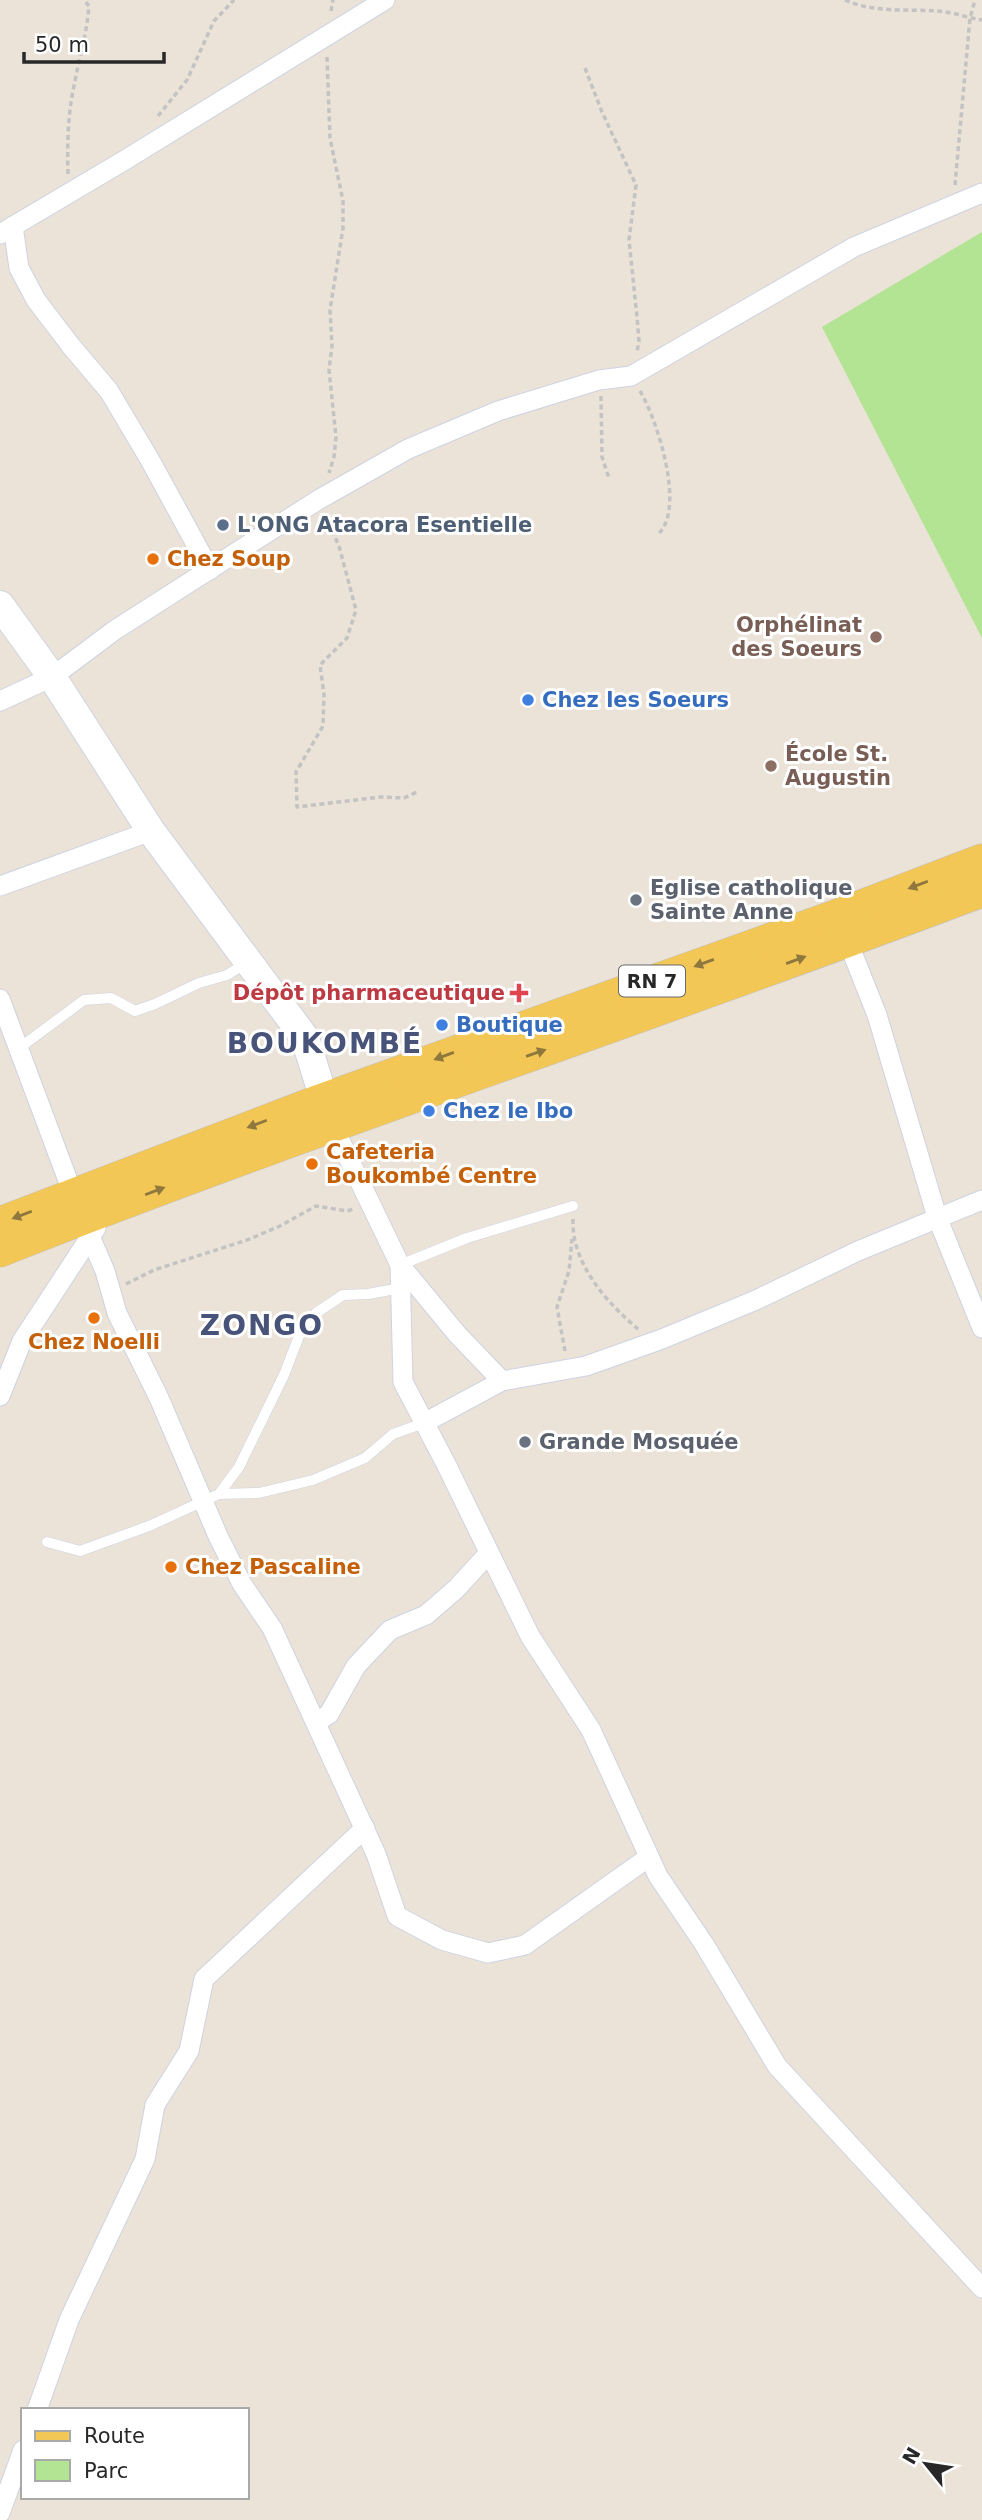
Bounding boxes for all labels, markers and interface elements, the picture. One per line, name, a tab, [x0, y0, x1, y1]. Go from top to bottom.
scale bar	[24, 21, 164, 65]
text: 50 m	[35, 33, 89, 57]
place label: L'ONG Atacora Esentielle	[237, 513, 532, 537]
marker: L'ONG Atacora Esentielle	[215, 517, 231, 533]
place label: Chez Soup	[167, 547, 291, 571]
marker: Chez Soup	[145, 551, 161, 567]
place label: Orphélinat des Soeurs	[731, 613, 862, 661]
marker: Orphélinat des Soeurs	[868, 629, 884, 645]
place label: Chez les Soeurs	[542, 688, 729, 712]
marker: Chez les Soeurs	[520, 692, 536, 708]
place label: École St. Augustin	[785, 741, 891, 790]
marker: École St. Augustin	[763, 758, 779, 774]
place label: Eglise catholique Sainte Anne	[650, 876, 852, 924]
one-way arrow	[908, 879, 929, 890]
marker: Eglise catholique Sainte Anne	[628, 892, 644, 908]
one-way arrow	[786, 955, 807, 966]
one-way arrow	[694, 957, 715, 968]
road number: RN 7	[619, 965, 685, 996]
place label: Dépôt pharmaceutique	[233, 981, 505, 1005]
marker: Dépôt pharmaceutique	[511, 985, 527, 1001]
place label: Boutique	[456, 1013, 563, 1037]
marker: Boutique	[434, 1017, 450, 1033]
district label: BOUKOMBÉ	[227, 1026, 423, 1060]
one-way arrow	[525, 1047, 546, 1058]
one-way arrow	[434, 1051, 455, 1062]
place label: Chez le Ibo	[443, 1099, 573, 1123]
marker: Chez le Ibo	[421, 1103, 437, 1119]
one-way arrow	[246, 1119, 267, 1130]
place label: Cafeteria Boukombé Centre	[326, 1140, 537, 1188]
marker: Cafeteria Boukombé Centre	[304, 1156, 320, 1172]
one-way arrow	[145, 1185, 166, 1196]
one-way arrow	[11, 1209, 32, 1220]
district label: ZONGO	[200, 1309, 324, 1342]
marker: Chez Noelli	[86, 1310, 102, 1326]
place label: Chez Noelli	[28, 1330, 160, 1354]
place label: Grande Mosquée	[539, 1430, 739, 1454]
marker: Grande Mosquée	[517, 1434, 533, 1450]
place label: Chez Pascaline	[185, 1555, 361, 1579]
marker: Chez Pascaline	[163, 1559, 179, 1575]
legend	[21, 2408, 248, 2499]
text: Route	[84, 2424, 145, 2448]
north arrow	[891, 2429, 961, 2499]
text: N	[898, 2443, 925, 2468]
text: Parc	[84, 2459, 128, 2483]

